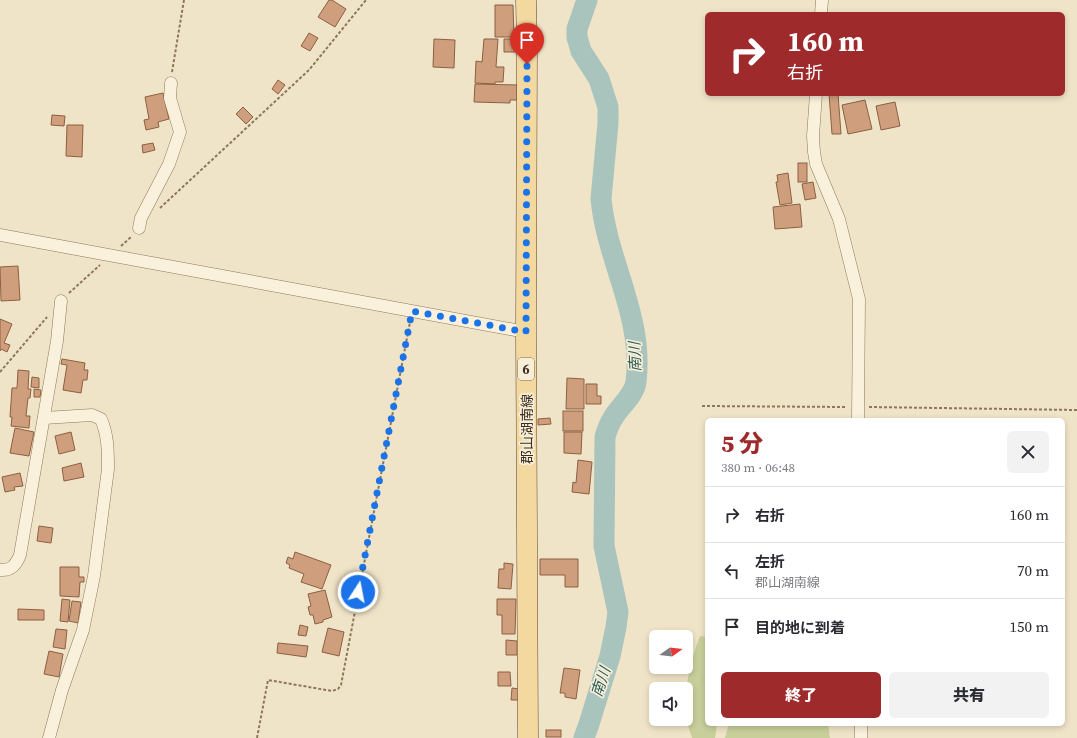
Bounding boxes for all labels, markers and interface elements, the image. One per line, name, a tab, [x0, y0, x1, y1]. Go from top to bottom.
text: 160 m	[787, 22, 864, 60]
pin	[510, 23, 544, 64]
icon: right	[721, 28, 773, 80]
icon: arrive	[516, 29, 538, 51]
text: 右折	[787, 60, 823, 85]
water label: 南川	[623, 340, 646, 372]
road number: 6	[518, 358, 534, 380]
street label: 郡山湖南線	[517, 394, 537, 464]
text: 5 分	[721, 427, 763, 460]
button: close	[1007, 431, 1049, 473]
text: 380 m · 06:48	[721, 459, 795, 476]
icon: right	[721, 504, 743, 526]
text: 160 m	[1009, 504, 1049, 525]
text: 右折	[755, 505, 785, 526]
text: 左折	[755, 551, 785, 572]
icon: left	[721, 560, 743, 582]
text: 70 m	[1017, 560, 1049, 581]
position arrow	[337, 571, 379, 613]
text: 郡山湖南線	[755, 574, 820, 591]
icon: arrive	[721, 616, 743, 638]
text: 150 m	[1009, 616, 1049, 637]
text: 目的地に到着	[755, 617, 845, 638]
north arrow	[649, 630, 693, 674]
map controls	[649, 630, 693, 726]
water label: 南川	[586, 662, 616, 699]
button: 終了	[721, 672, 881, 718]
button: 共有	[889, 672, 1049, 718]
button: sound	[649, 682, 693, 726]

